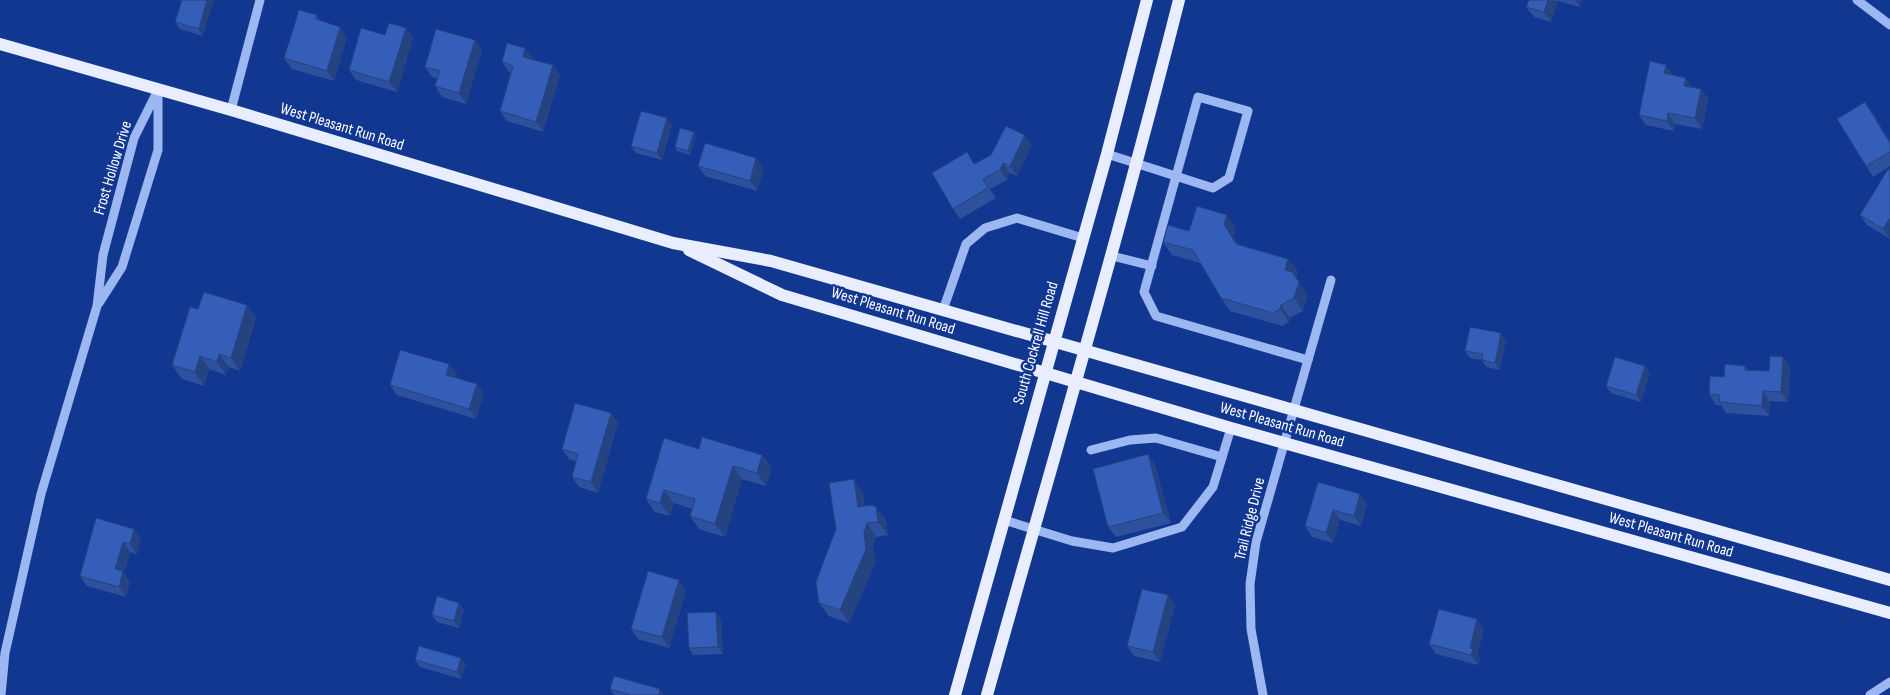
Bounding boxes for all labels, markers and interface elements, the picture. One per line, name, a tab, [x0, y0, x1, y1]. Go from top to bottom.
street label: West Pleasant Run Road	[278, 99, 406, 155]
street label: Frost Hollow Drive	[90, 119, 136, 217]
street label: South Cockrell Hill Road	[1009, 279, 1063, 407]
street label: West Pleasant Run Road	[829, 283, 957, 339]
street label: West Pleasant Run Road	[1218, 398, 1346, 452]
street label: Trail Ridge Drive	[1231, 476, 1269, 562]
street label: West Pleasant Run Road	[1607, 508, 1735, 562]

